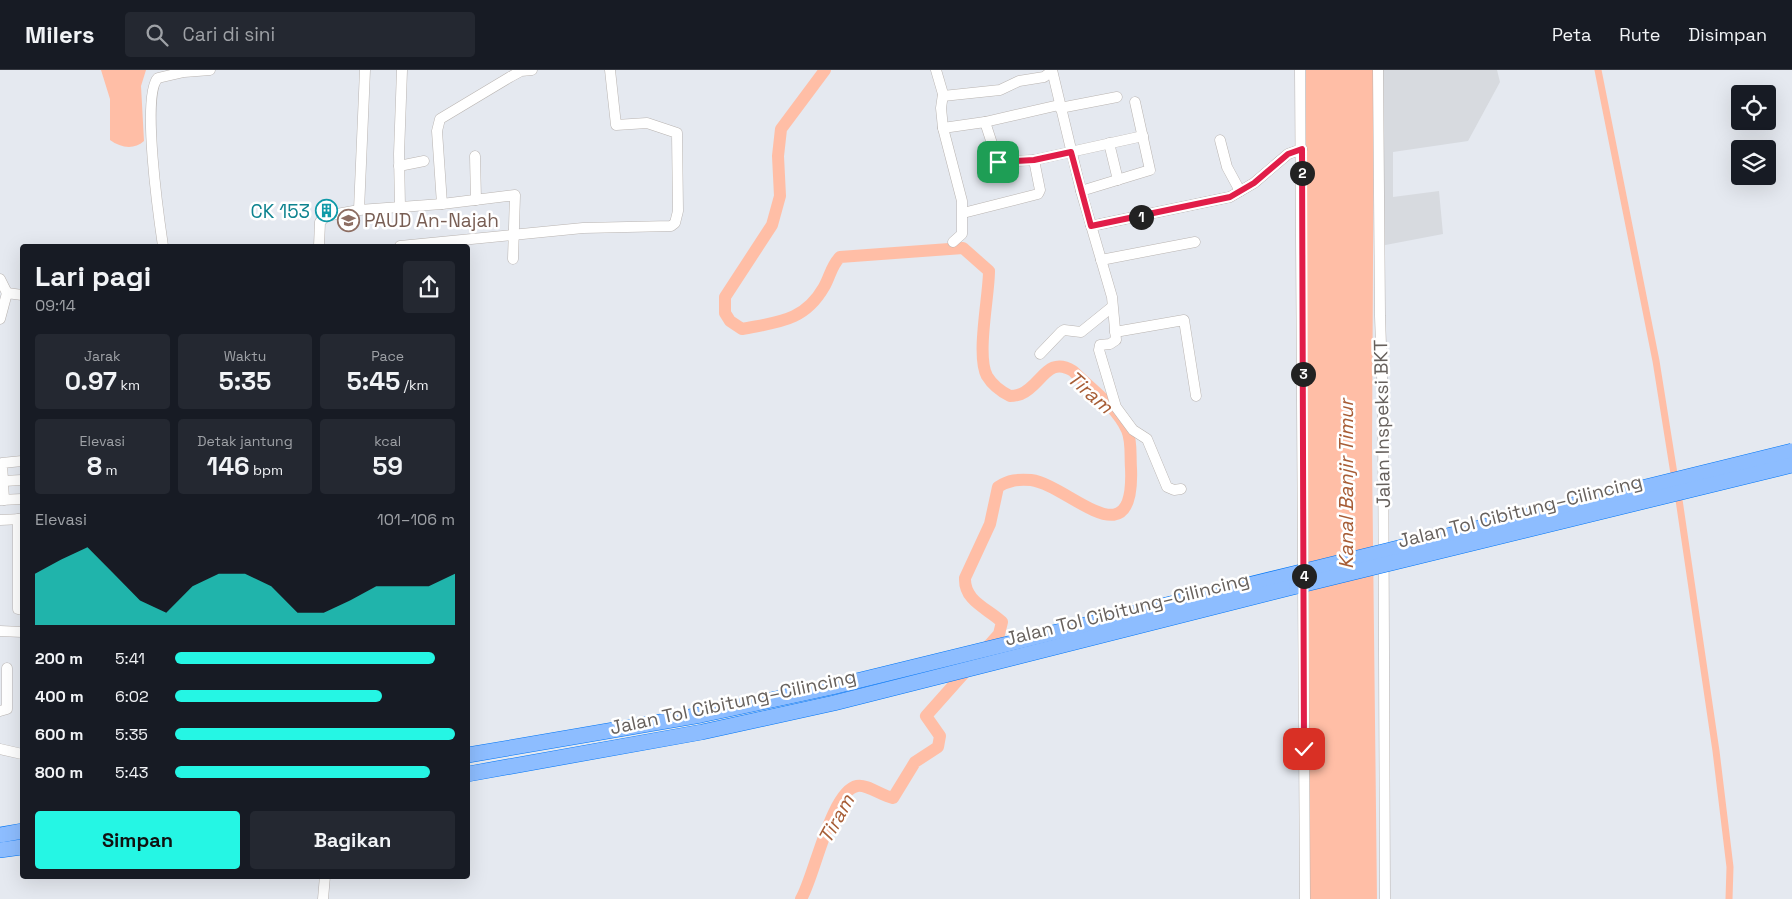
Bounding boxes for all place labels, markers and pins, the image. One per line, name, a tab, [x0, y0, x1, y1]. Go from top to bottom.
pin	[977, 141, 1019, 183]
pin: 2	[1290, 160, 1314, 186]
place label: CK 153	[251, 199, 310, 224]
building icon: CK 153	[314, 199, 338, 223]
pin: 1	[1128, 204, 1154, 230]
school or university icon: PAUD An-Najah	[336, 208, 360, 232]
place label: PAUD An-Najah	[364, 208, 499, 233]
pin: 3	[1290, 362, 1316, 386]
pin: 4	[1292, 564, 1316, 588]
pin	[1283, 728, 1325, 770]

